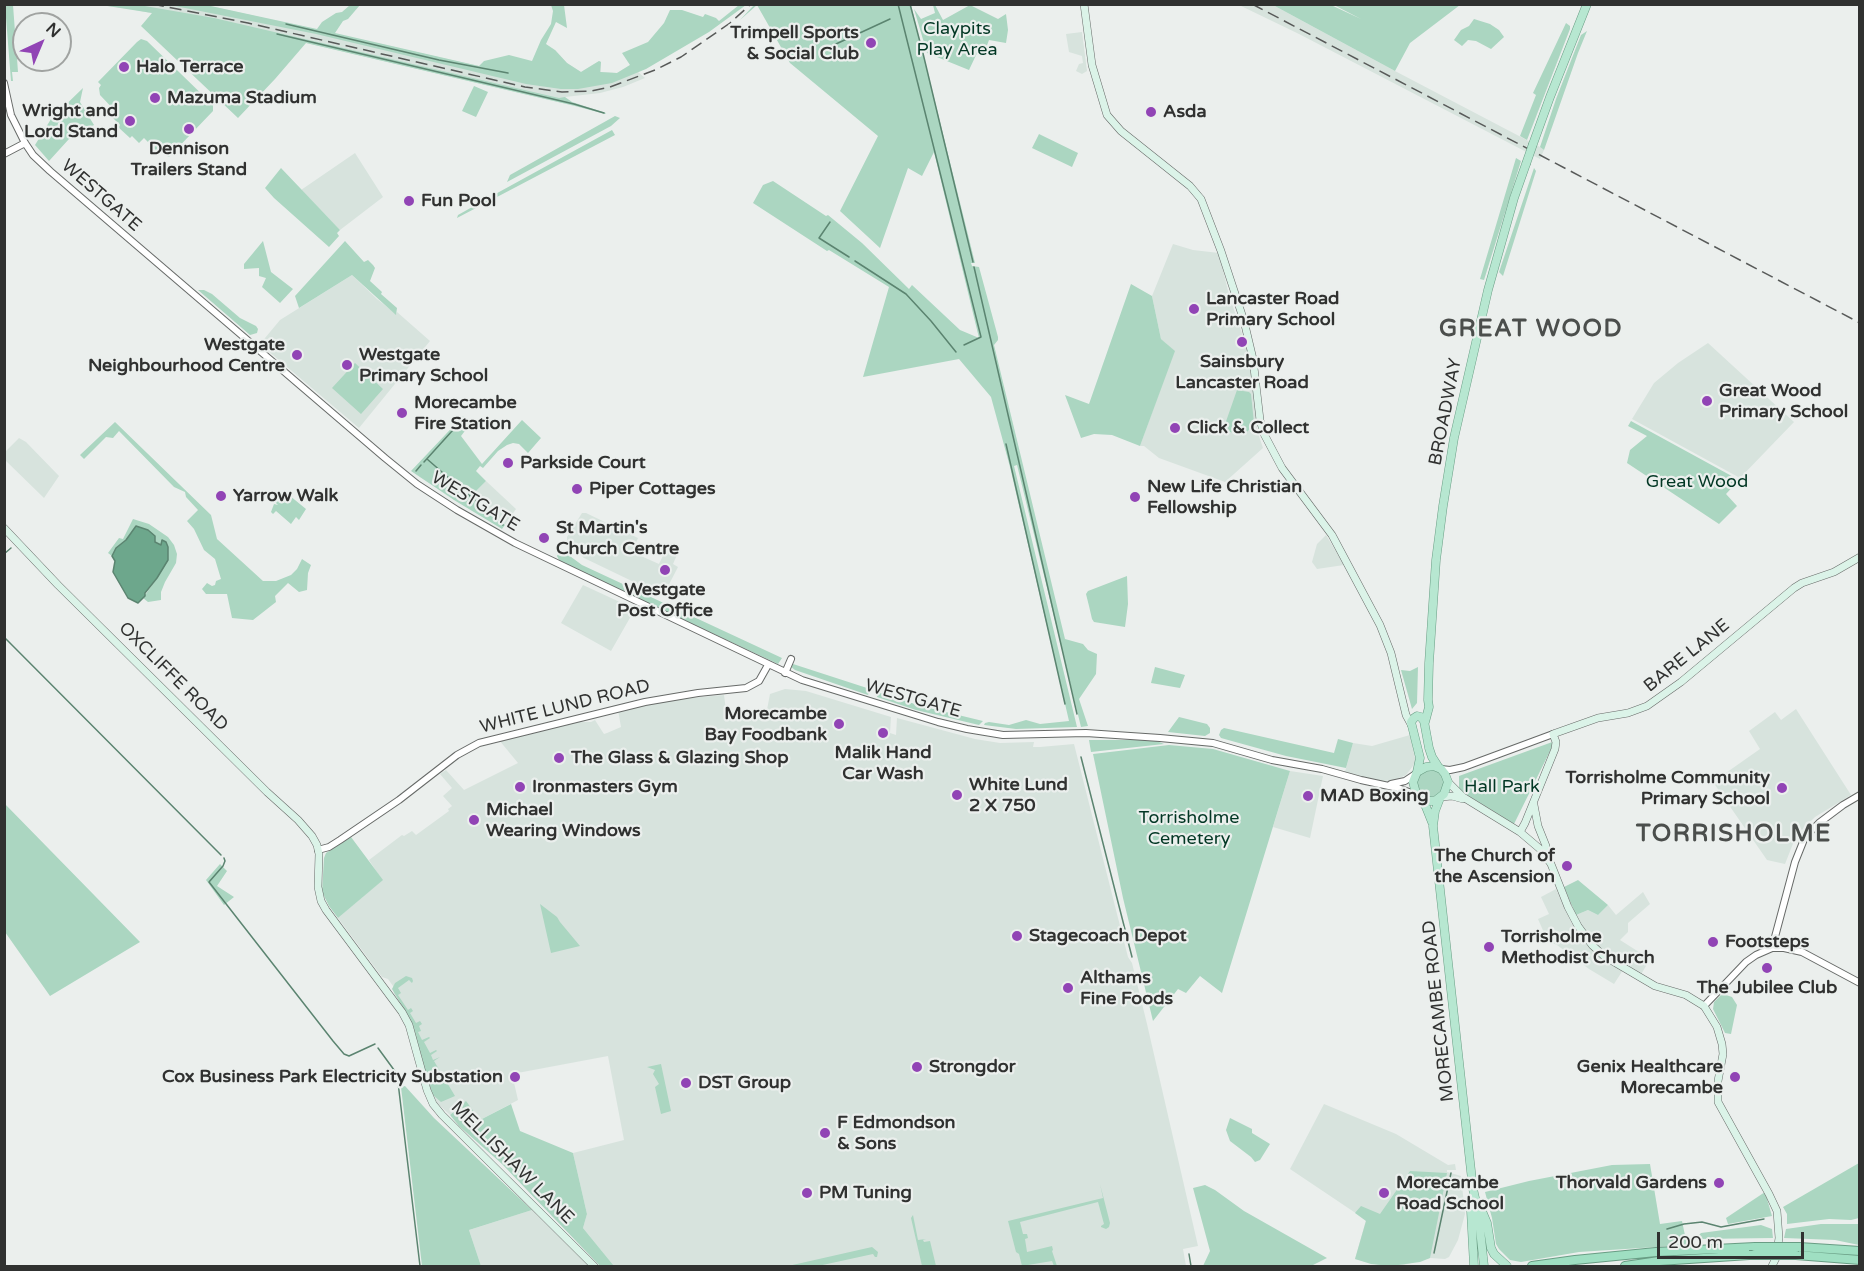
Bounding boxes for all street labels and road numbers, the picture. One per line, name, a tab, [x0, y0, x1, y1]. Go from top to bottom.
street label: WESTGATE	[57, 155, 145, 237]
street label: BROADWAY	[1425, 357, 1467, 467]
street label: WESTGATE	[427, 467, 523, 537]
street label: BARE LANE	[1640, 615, 1734, 697]
street label: OXCLIFFE ROAD	[114, 618, 232, 736]
street label: WHITE LUND ROAD	[478, 675, 652, 739]
street label: WESTGATE	[862, 675, 964, 723]
street label: MORECAMBE ROAD	[1419, 919, 1459, 1103]
street label: MELLISHAW LANE	[446, 1097, 578, 1229]

